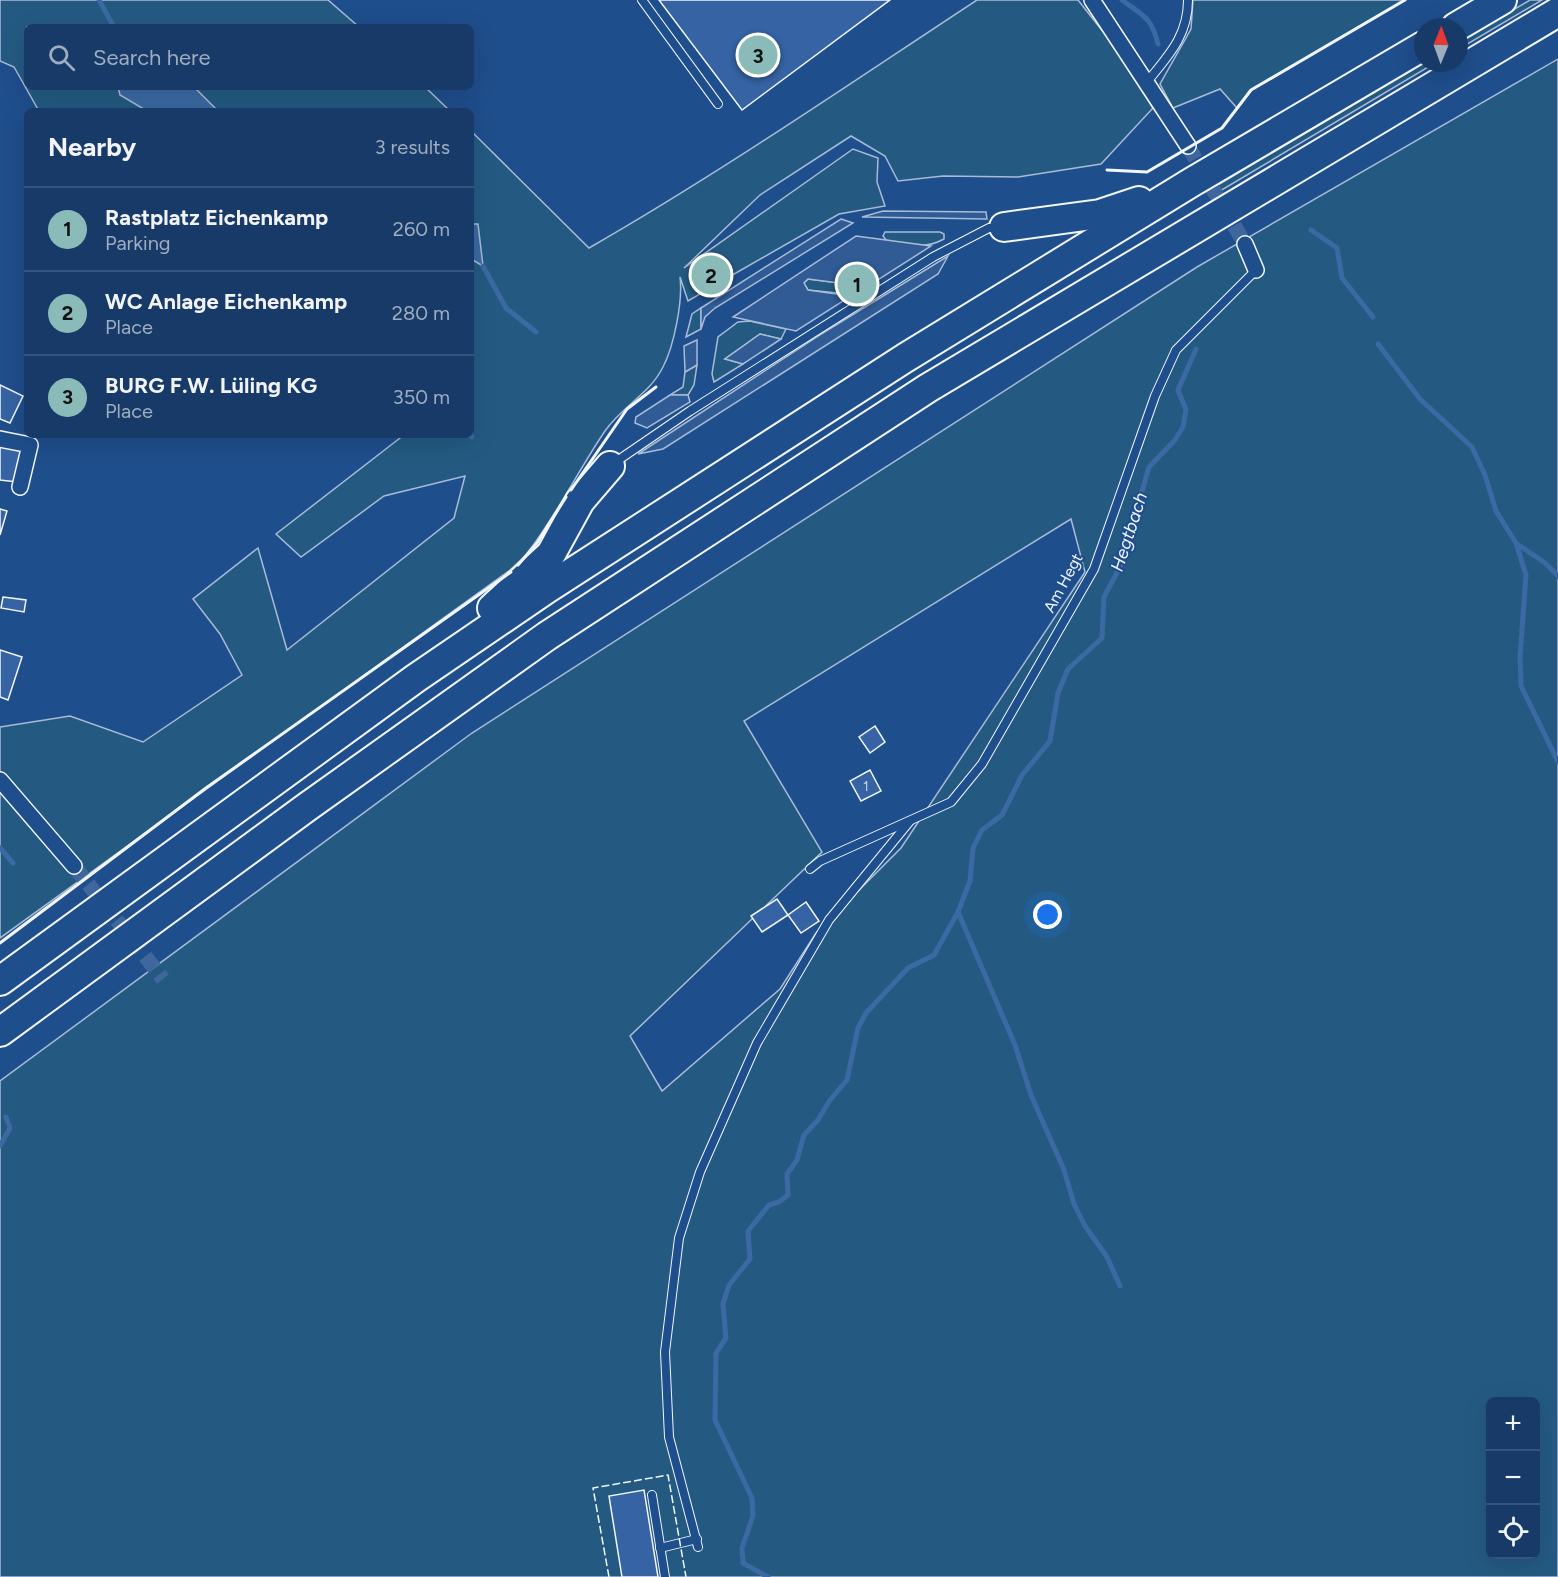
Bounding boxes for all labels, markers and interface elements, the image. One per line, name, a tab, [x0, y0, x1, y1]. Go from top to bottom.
north arrow	[1414, 18, 1468, 72]
search box	[24, 24, 474, 90]
pin: 3	[738, 32, 777, 78]
icon: search	[45, 41, 78, 74]
text: Search here	[93, 44, 211, 71]
text: Nearby	[48, 131, 136, 163]
text: 3 results	[375, 135, 450, 159]
text: Rastplatz Eichenkamp	[105, 204, 328, 231]
text: 1	[63, 217, 72, 241]
text: 260 m	[393, 217, 450, 241]
text: Parking	[105, 231, 171, 255]
pin: 2	[692, 252, 730, 298]
pin: 1	[838, 262, 876, 306]
text: WC Anlage Eichenkamp	[105, 288, 347, 315]
text: 2	[62, 301, 73, 325]
text: 280 m	[392, 301, 450, 325]
text: Place	[105, 315, 153, 339]
text: BURG F.W. Lüling KG	[105, 372, 317, 399]
text: 3	[62, 385, 73, 409]
text: 350 m	[393, 385, 450, 409]
text: Place	[105, 399, 153, 423]
water label: Hegtbach	[1106, 490, 1152, 574]
street label: Am Hegt	[1039, 550, 1087, 616]
house number: 1	[863, 778, 869, 795]
your location	[1033, 900, 1062, 929]
map controls	[1486, 1397, 1540, 1559]
button: +	[1486, 1397, 1540, 1451]
button: −	[1486, 1451, 1540, 1505]
button: locate	[1486, 1505, 1540, 1559]

